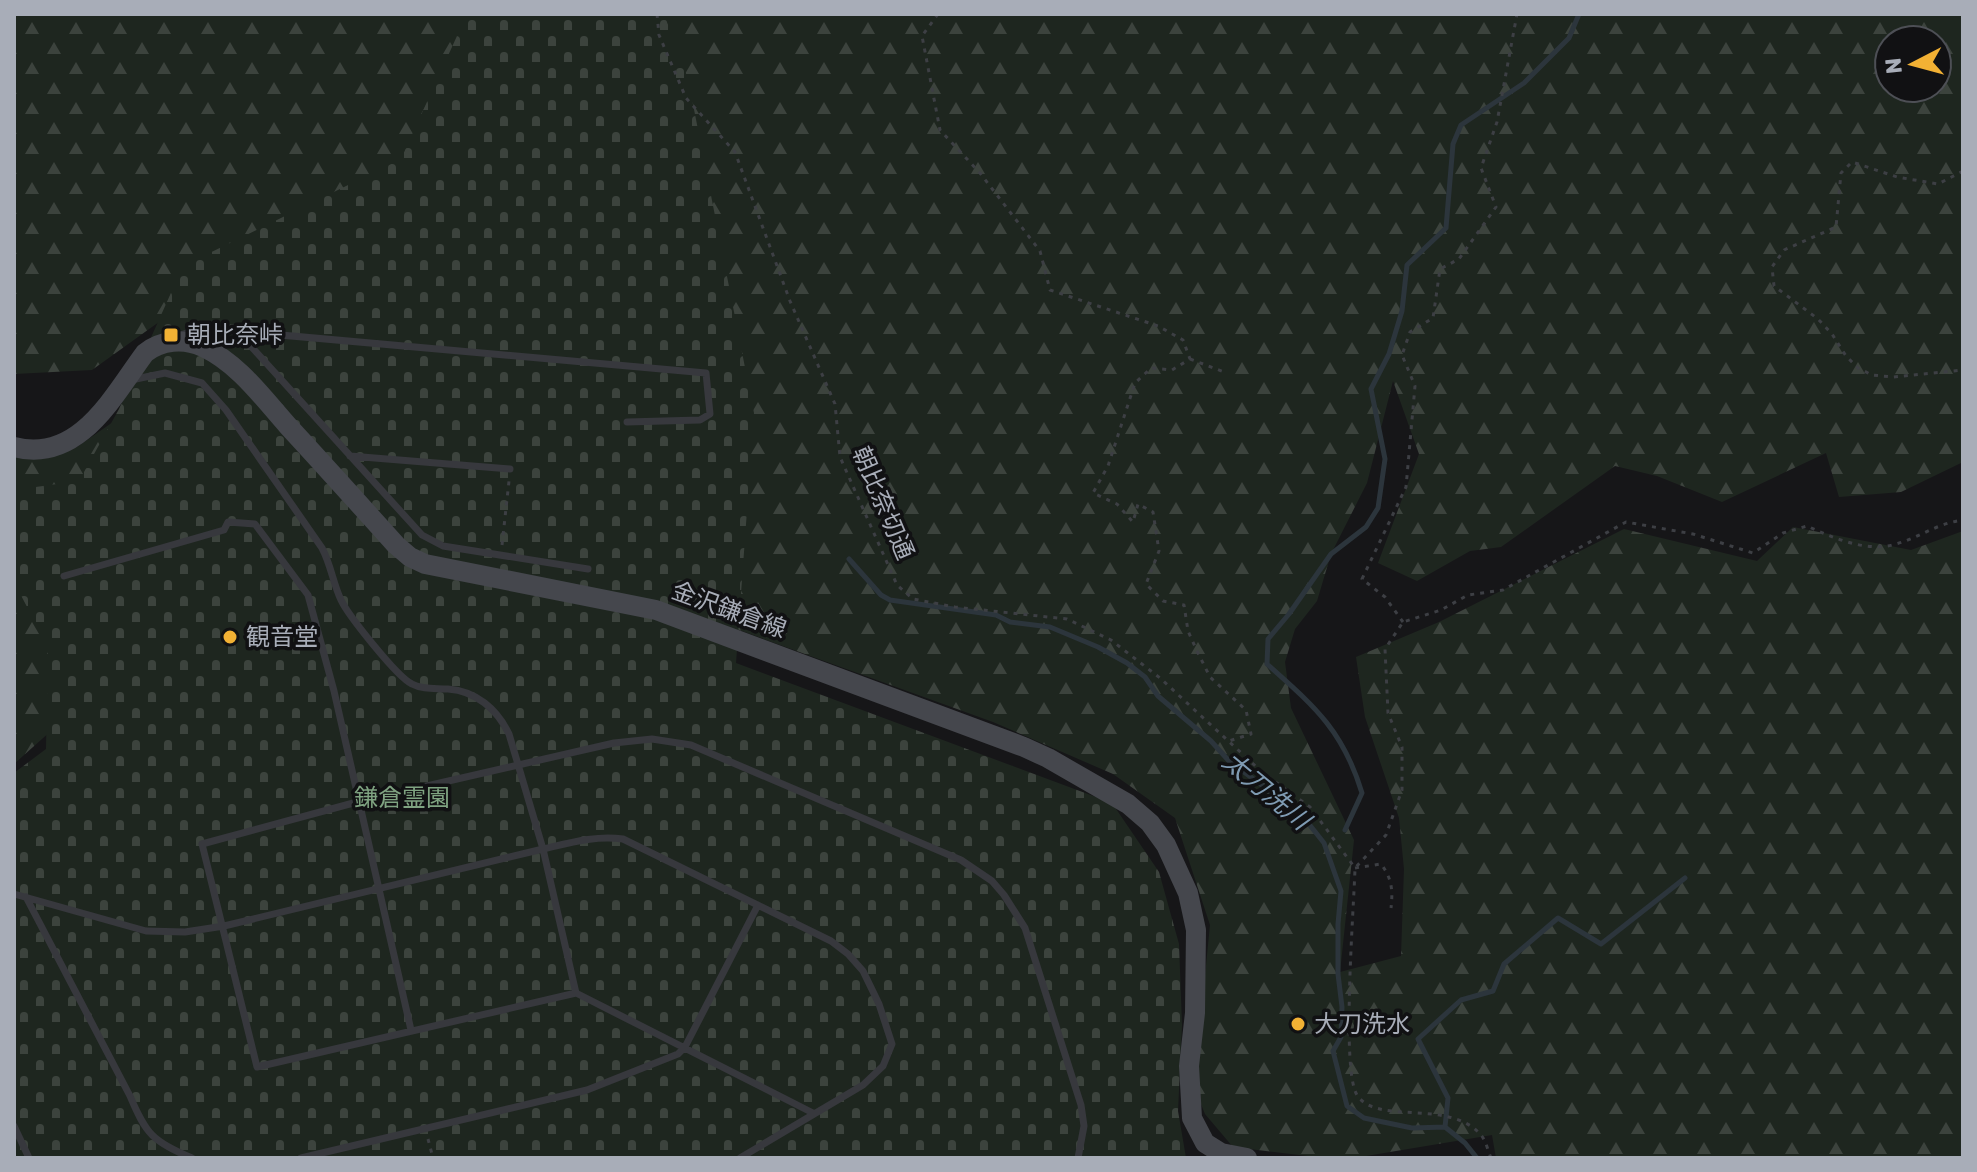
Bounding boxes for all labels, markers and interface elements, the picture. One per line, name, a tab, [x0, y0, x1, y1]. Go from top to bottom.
north arrow	[1873, 24, 1953, 104]
text: N	[1879, 57, 1908, 75]
place label: 朝比奈峠	[187, 321, 283, 349]
marker: 朝比奈峠	[162, 326, 180, 344]
street label: 朝比奈切通	[847, 442, 919, 564]
street label: 金沢鎌倉線	[668, 576, 790, 644]
place label: 観音堂	[246, 623, 318, 651]
marker: 観音堂	[221, 628, 239, 646]
water label: 太刀洗川	[1216, 746, 1318, 838]
park label: 鎌倉霊園	[354, 784, 450, 812]
place label: 大刀洗水	[1314, 1010, 1410, 1038]
marker: 大刀洗水	[1289, 1015, 1307, 1033]

